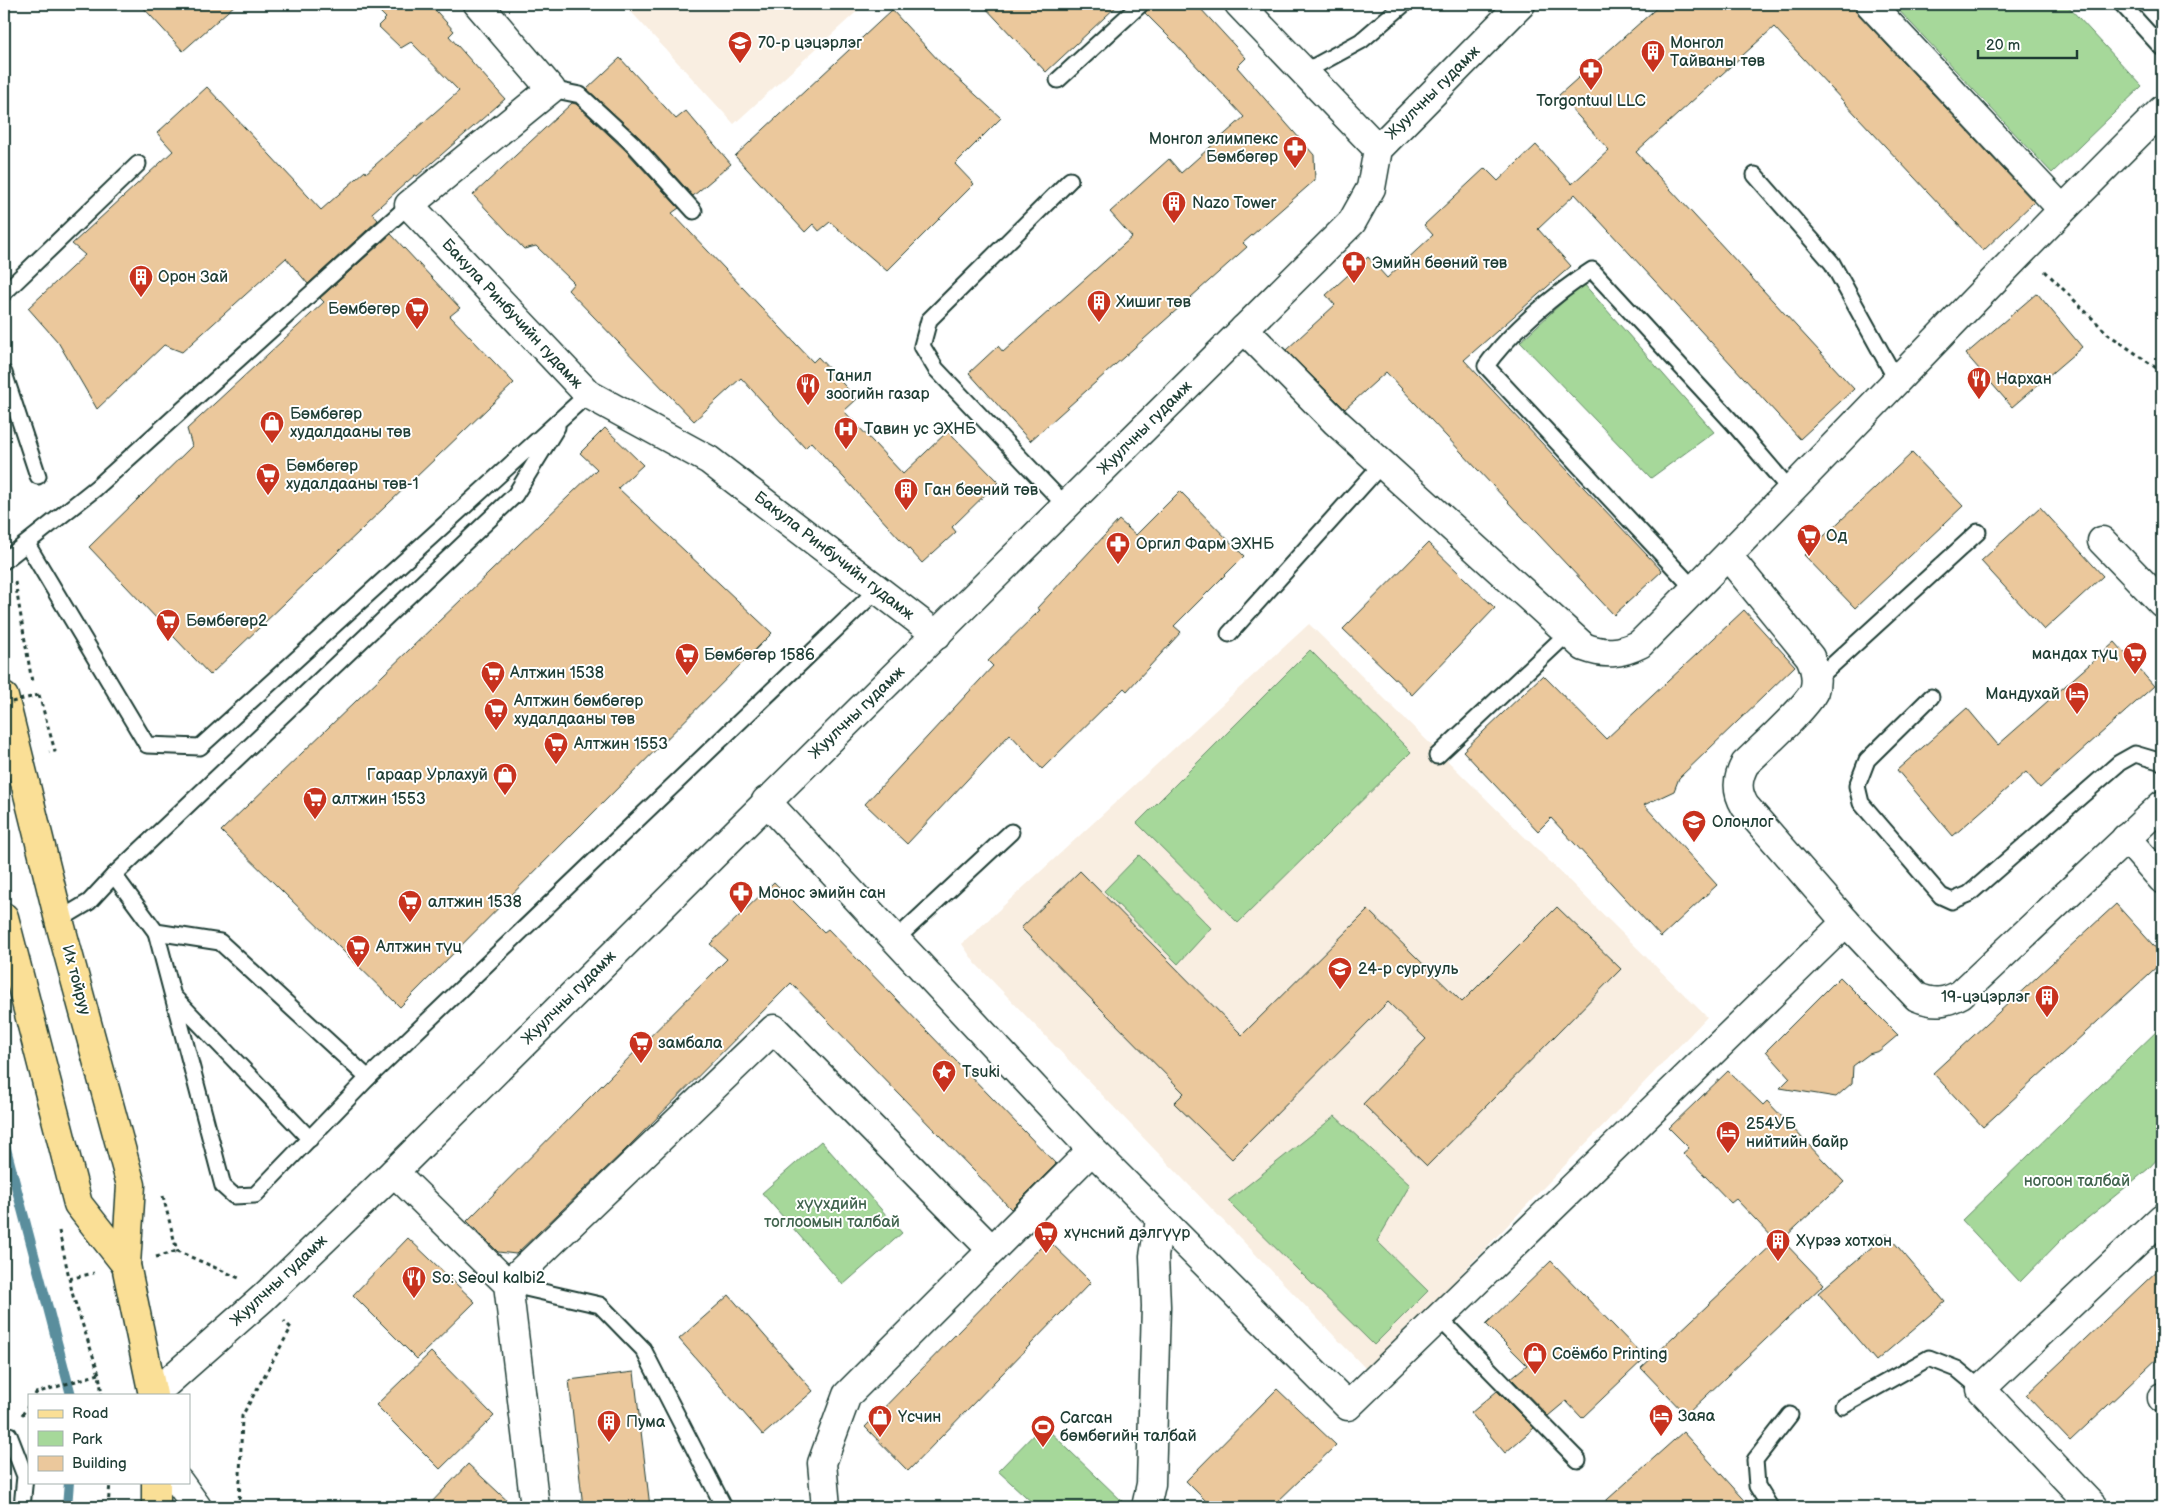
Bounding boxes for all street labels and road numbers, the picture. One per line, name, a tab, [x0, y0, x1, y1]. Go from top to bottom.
street label: Жуулчны гудамж	[1382, 41, 1485, 144]
street label: Бакула Ринбучийн гудамж	[438, 235, 587, 393]
street label: Жуулчны гудамж	[1094, 376, 1197, 479]
street label: Бакула Ринбучийн гудамж	[750, 488, 918, 625]
street label: Жуулчны гудамж	[805, 662, 909, 763]
street label: Их тойруу	[58, 943, 95, 1018]
street label: Жуулчны гудамж	[518, 946, 621, 1049]
street label: Жуулчны гудамж	[227, 1231, 332, 1331]

